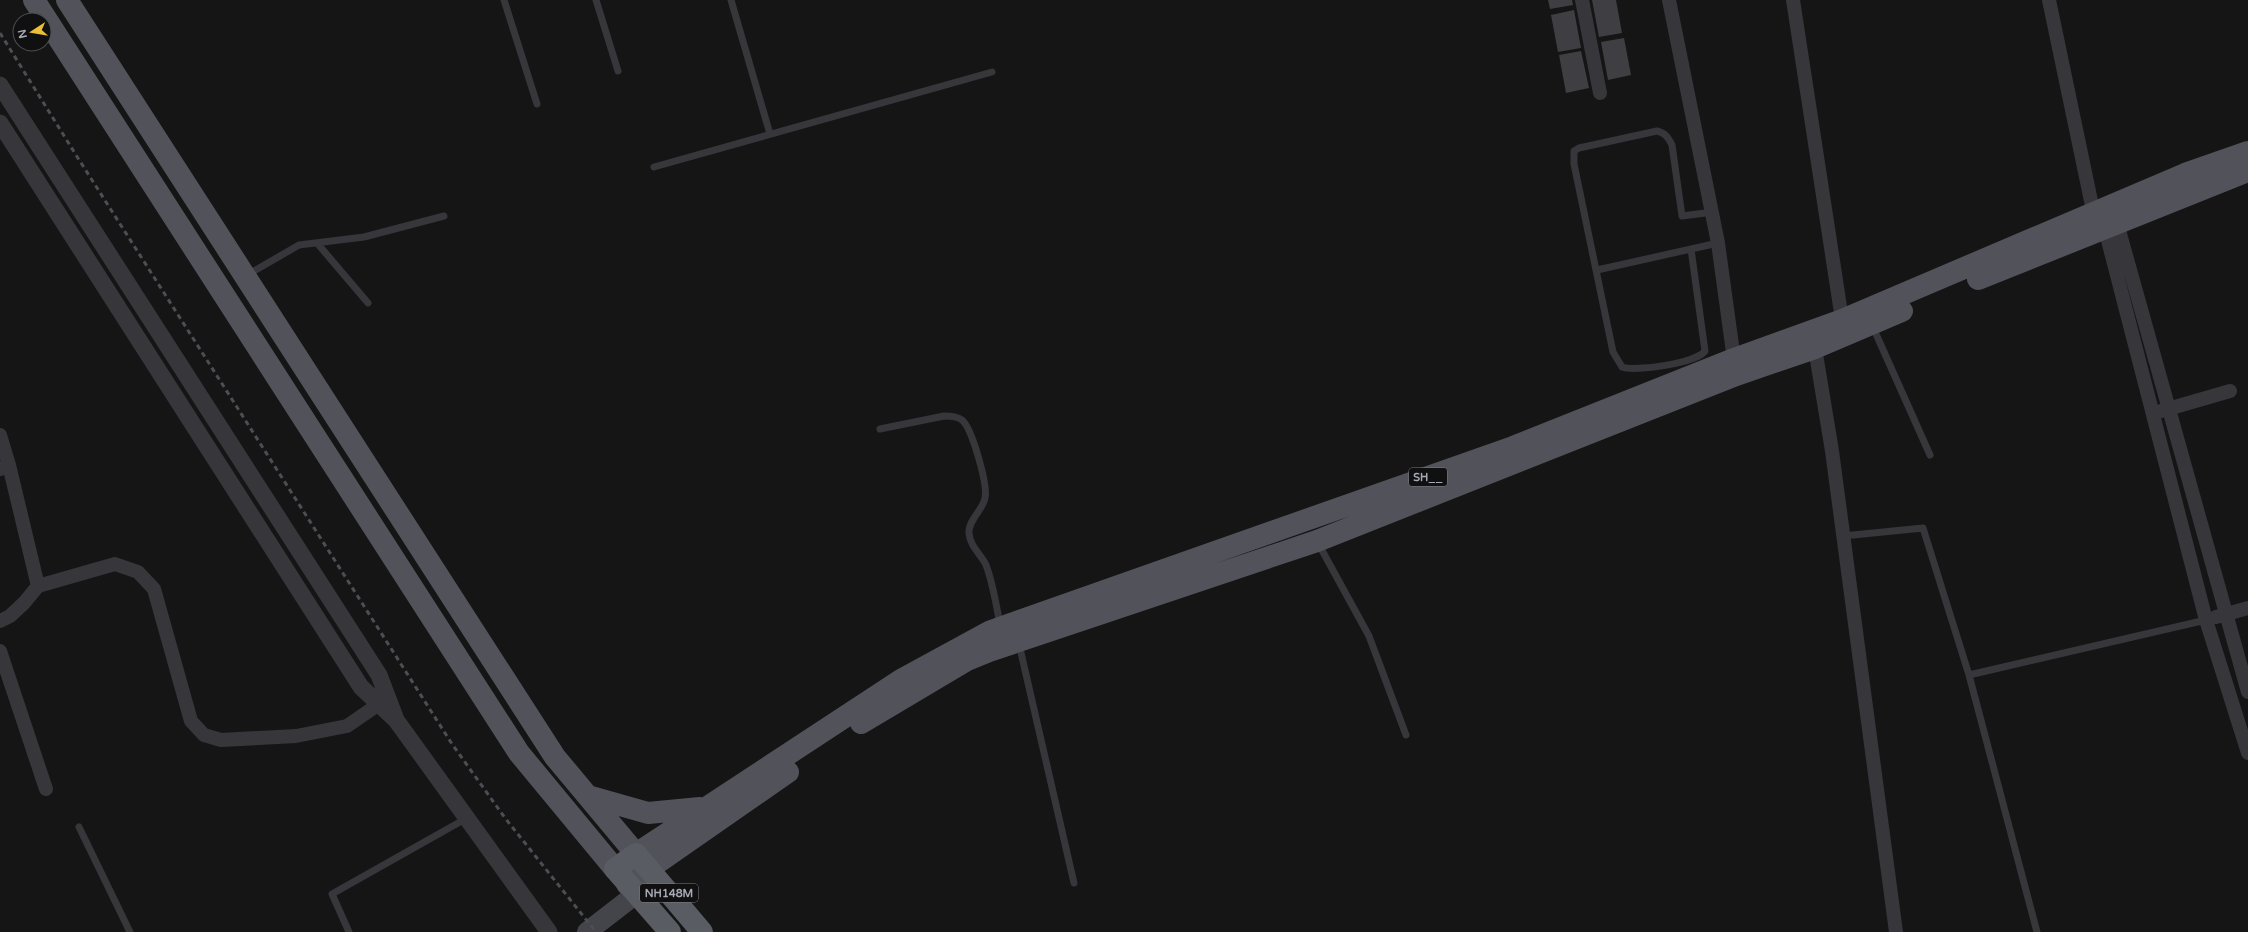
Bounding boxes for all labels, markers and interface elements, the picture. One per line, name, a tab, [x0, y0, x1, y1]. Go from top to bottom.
north arrow	[12, 12, 52, 52]
text: N	[15, 28, 30, 40]
road number: SH__	[1409, 468, 1447, 486]
road number: NH148M	[640, 884, 698, 902]

